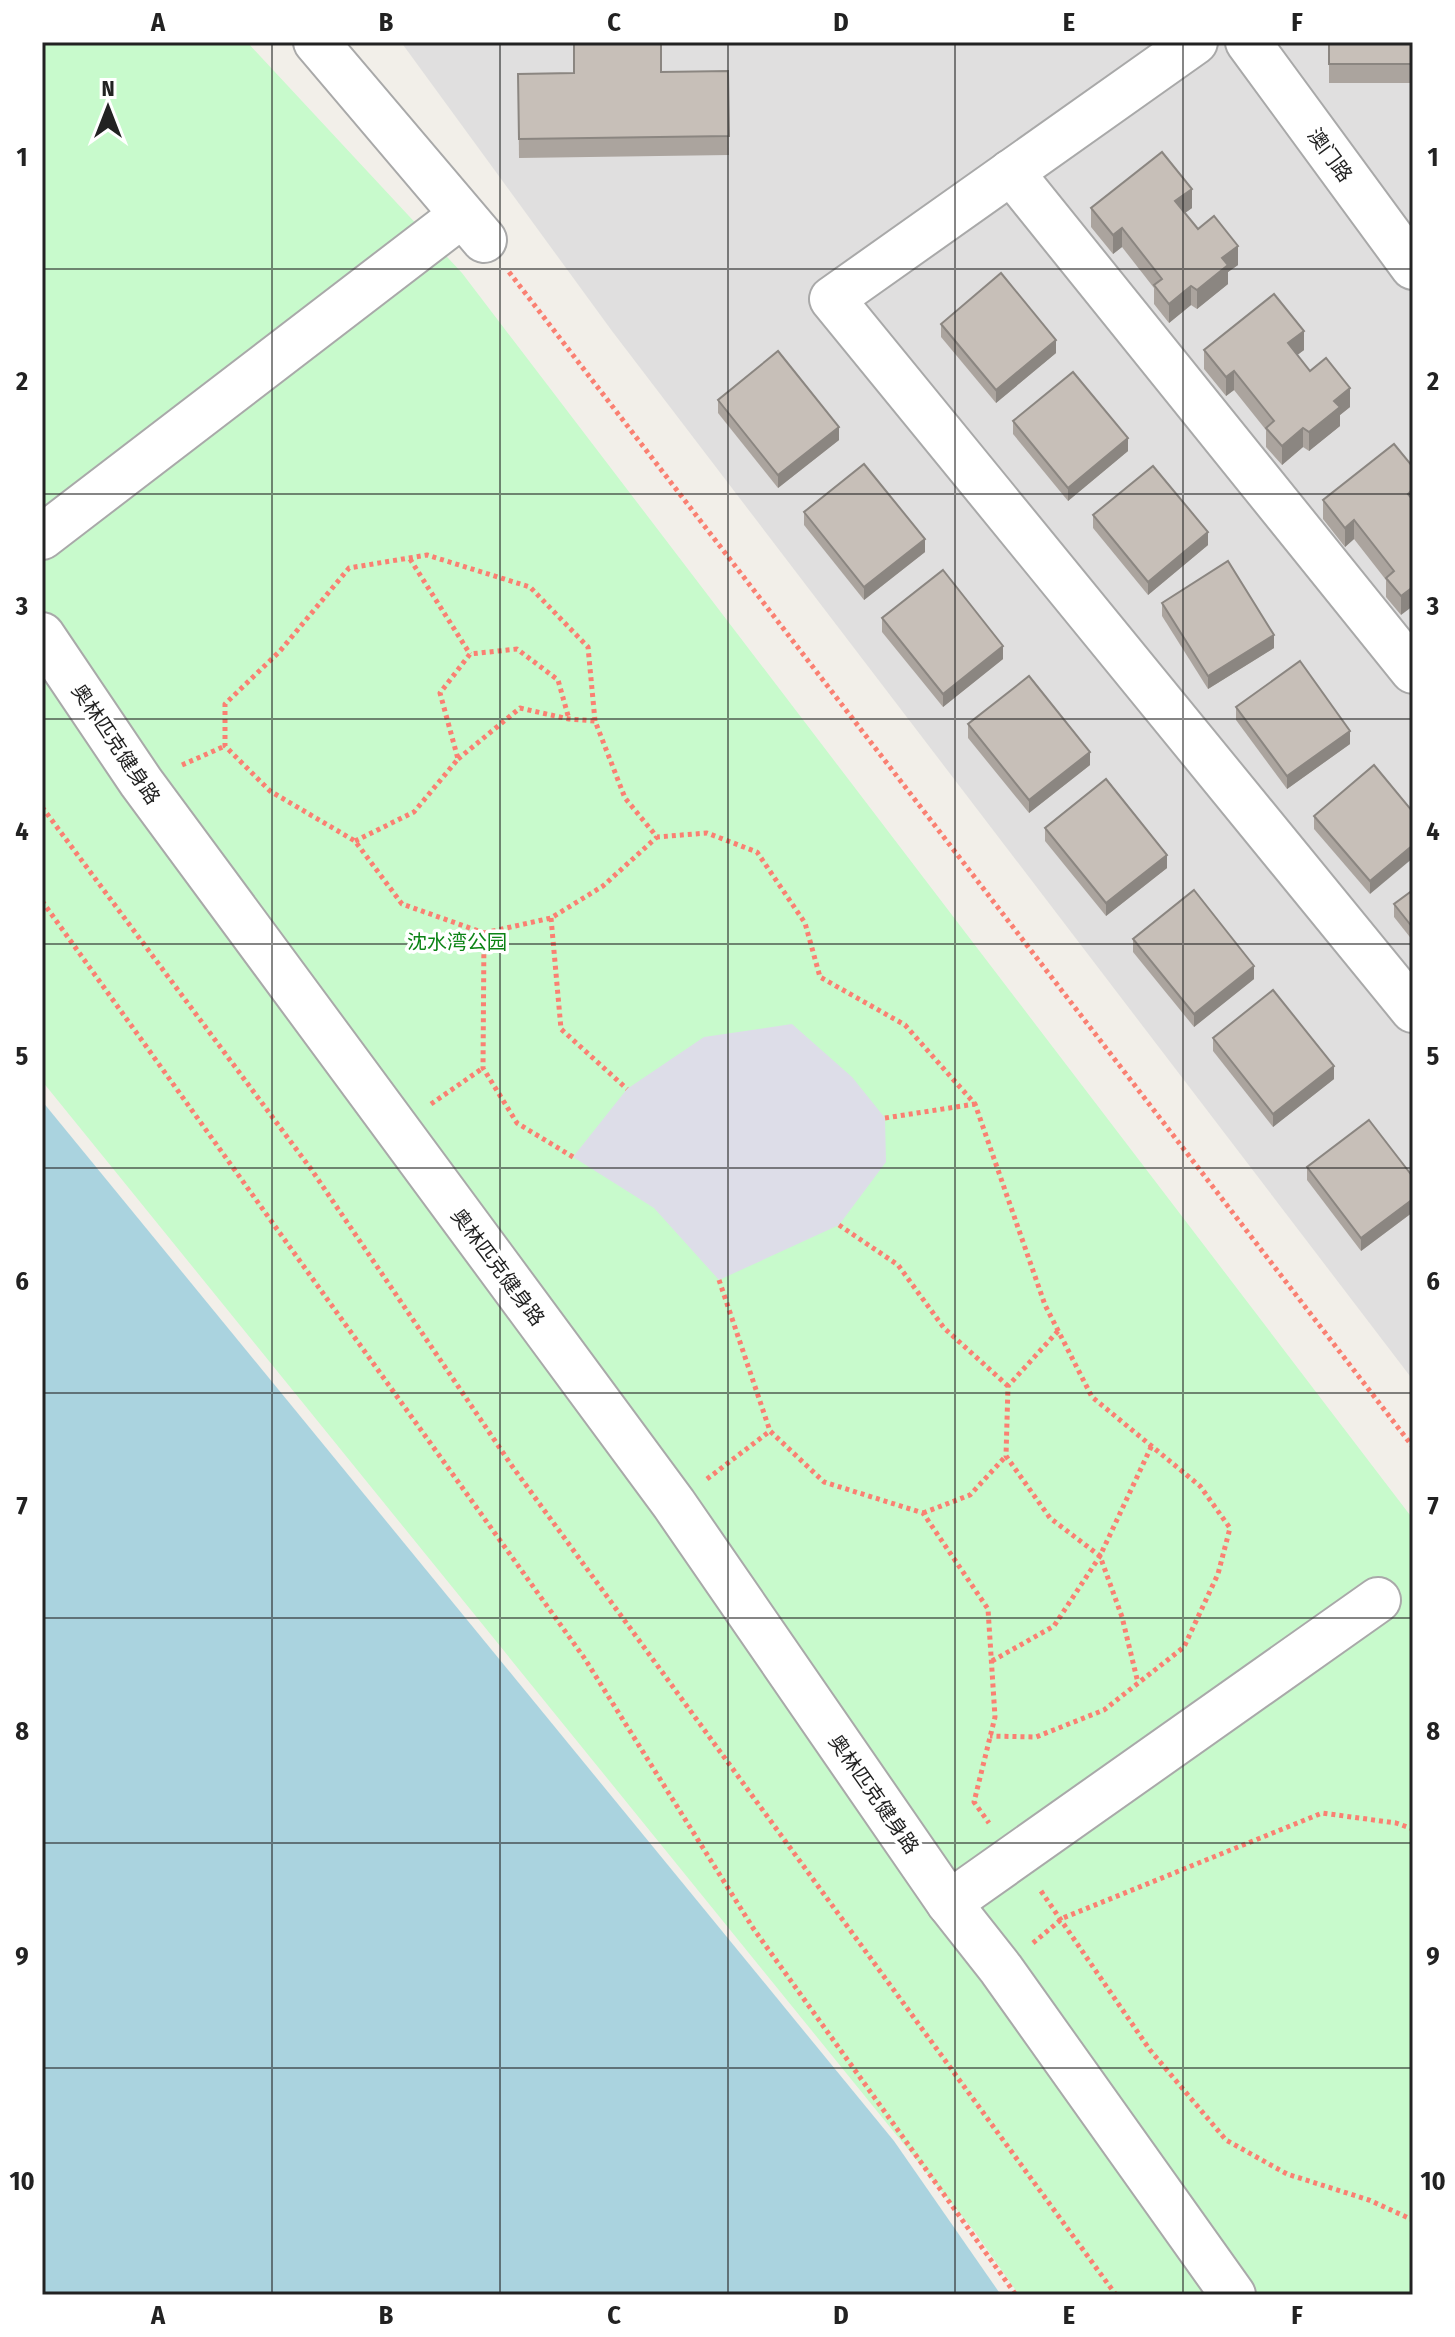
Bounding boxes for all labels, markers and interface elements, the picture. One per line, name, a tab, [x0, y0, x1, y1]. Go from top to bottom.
text: A	[150, 7, 166, 38]
text: B	[379, 7, 394, 38]
text: C	[607, 7, 621, 38]
text: D	[833, 7, 849, 38]
text: E	[1063, 7, 1075, 38]
text: F	[1291, 7, 1303, 38]
north arrow	[68, 68, 148, 148]
text: N	[101, 75, 115, 102]
street label: 澳门路	[1303, 124, 1357, 186]
text: 1	[17, 142, 28, 173]
text: 1	[1428, 142, 1439, 173]
text: 2	[15, 366, 28, 397]
text: 2	[1426, 366, 1439, 397]
text: 3	[15, 591, 28, 622]
text: 3	[1426, 591, 1439, 622]
street label: 奥林匹克健身路	[67, 679, 165, 809]
text: 4	[15, 816, 29, 847]
text: 4	[1426, 816, 1440, 847]
park label: 沈水湾公园	[407, 930, 507, 954]
text: 5	[16, 1041, 29, 1072]
text: 5	[1427, 1041, 1440, 1072]
street label: 奥林匹克健身路	[446, 1204, 550, 1330]
text: 6	[15, 1266, 29, 1297]
text: 6	[1426, 1266, 1440, 1297]
text: 7	[16, 1491, 28, 1522]
text: 7	[1427, 1491, 1439, 1522]
text: 8	[15, 1716, 29, 1747]
text: 8	[1426, 1716, 1440, 1747]
street label: 奥林匹克健身路	[824, 1730, 924, 1858]
text: 9	[15, 1941, 29, 1972]
text: 9	[1426, 1941, 1440, 1972]
text: 10	[9, 2166, 35, 2197]
text: 10	[1420, 2166, 1446, 2197]
text: A	[150, 2300, 166, 2331]
text: B	[379, 2300, 394, 2331]
text: C	[607, 2300, 621, 2331]
text: D	[833, 2300, 849, 2331]
text: E	[1063, 2300, 1075, 2331]
text: F	[1291, 2300, 1303, 2331]

